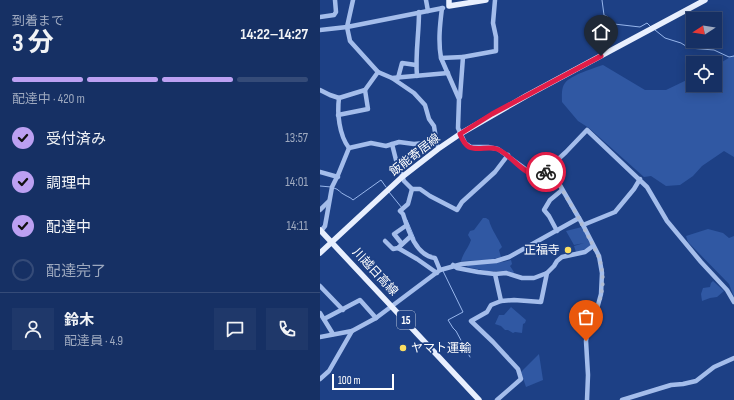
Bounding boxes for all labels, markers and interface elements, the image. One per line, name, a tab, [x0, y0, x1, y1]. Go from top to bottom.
north arrow	[686, 12, 722, 48]
map controls	[686, 12, 722, 92]
text: 到着まで	[12, 13, 64, 29]
pin	[584, 15, 618, 56]
icon: home	[590, 21, 612, 43]
text: 14:22–14:27	[240, 25, 308, 44]
text: 3 分	[12, 28, 54, 59]
button: locate	[686, 56, 722, 92]
text: 配達中 · 420 m	[12, 91, 85, 107]
icon: check	[12, 127, 34, 149]
text: 受付済み	[46, 130, 106, 149]
text: 13:57	[285, 130, 308, 146]
street label: 飯能寄居線	[387, 131, 443, 179]
courier	[526, 152, 566, 192]
icon: bike	[535, 161, 557, 183]
icon: check	[12, 171, 34, 193]
text: 調理中	[46, 174, 91, 193]
text: 14:01	[285, 174, 308, 190]
icon: check	[12, 215, 34, 237]
text: 配達中	[46, 218, 91, 237]
text: 14:11	[286, 218, 308, 234]
place label: 正福寺	[524, 243, 560, 258]
street label: 川越日高線	[349, 245, 401, 299]
marker: 正福寺	[563, 245, 573, 255]
text: 配達完了	[46, 262, 106, 281]
pin	[569, 300, 603, 341]
icon: bag	[575, 306, 597, 328]
button: person	[12, 308, 54, 350]
button: chat	[214, 308, 256, 350]
button: phone	[266, 308, 308, 350]
text: 鈴木	[64, 311, 94, 330]
road number: 15	[397, 311, 415, 329]
text: 配達員 · 4.9	[64, 333, 123, 349]
place label: ヤマト運輸	[411, 341, 471, 356]
marker: ヤマト運輸	[398, 343, 408, 353]
scale bar	[332, 372, 394, 391]
text: 100 m	[338, 374, 360, 387]

